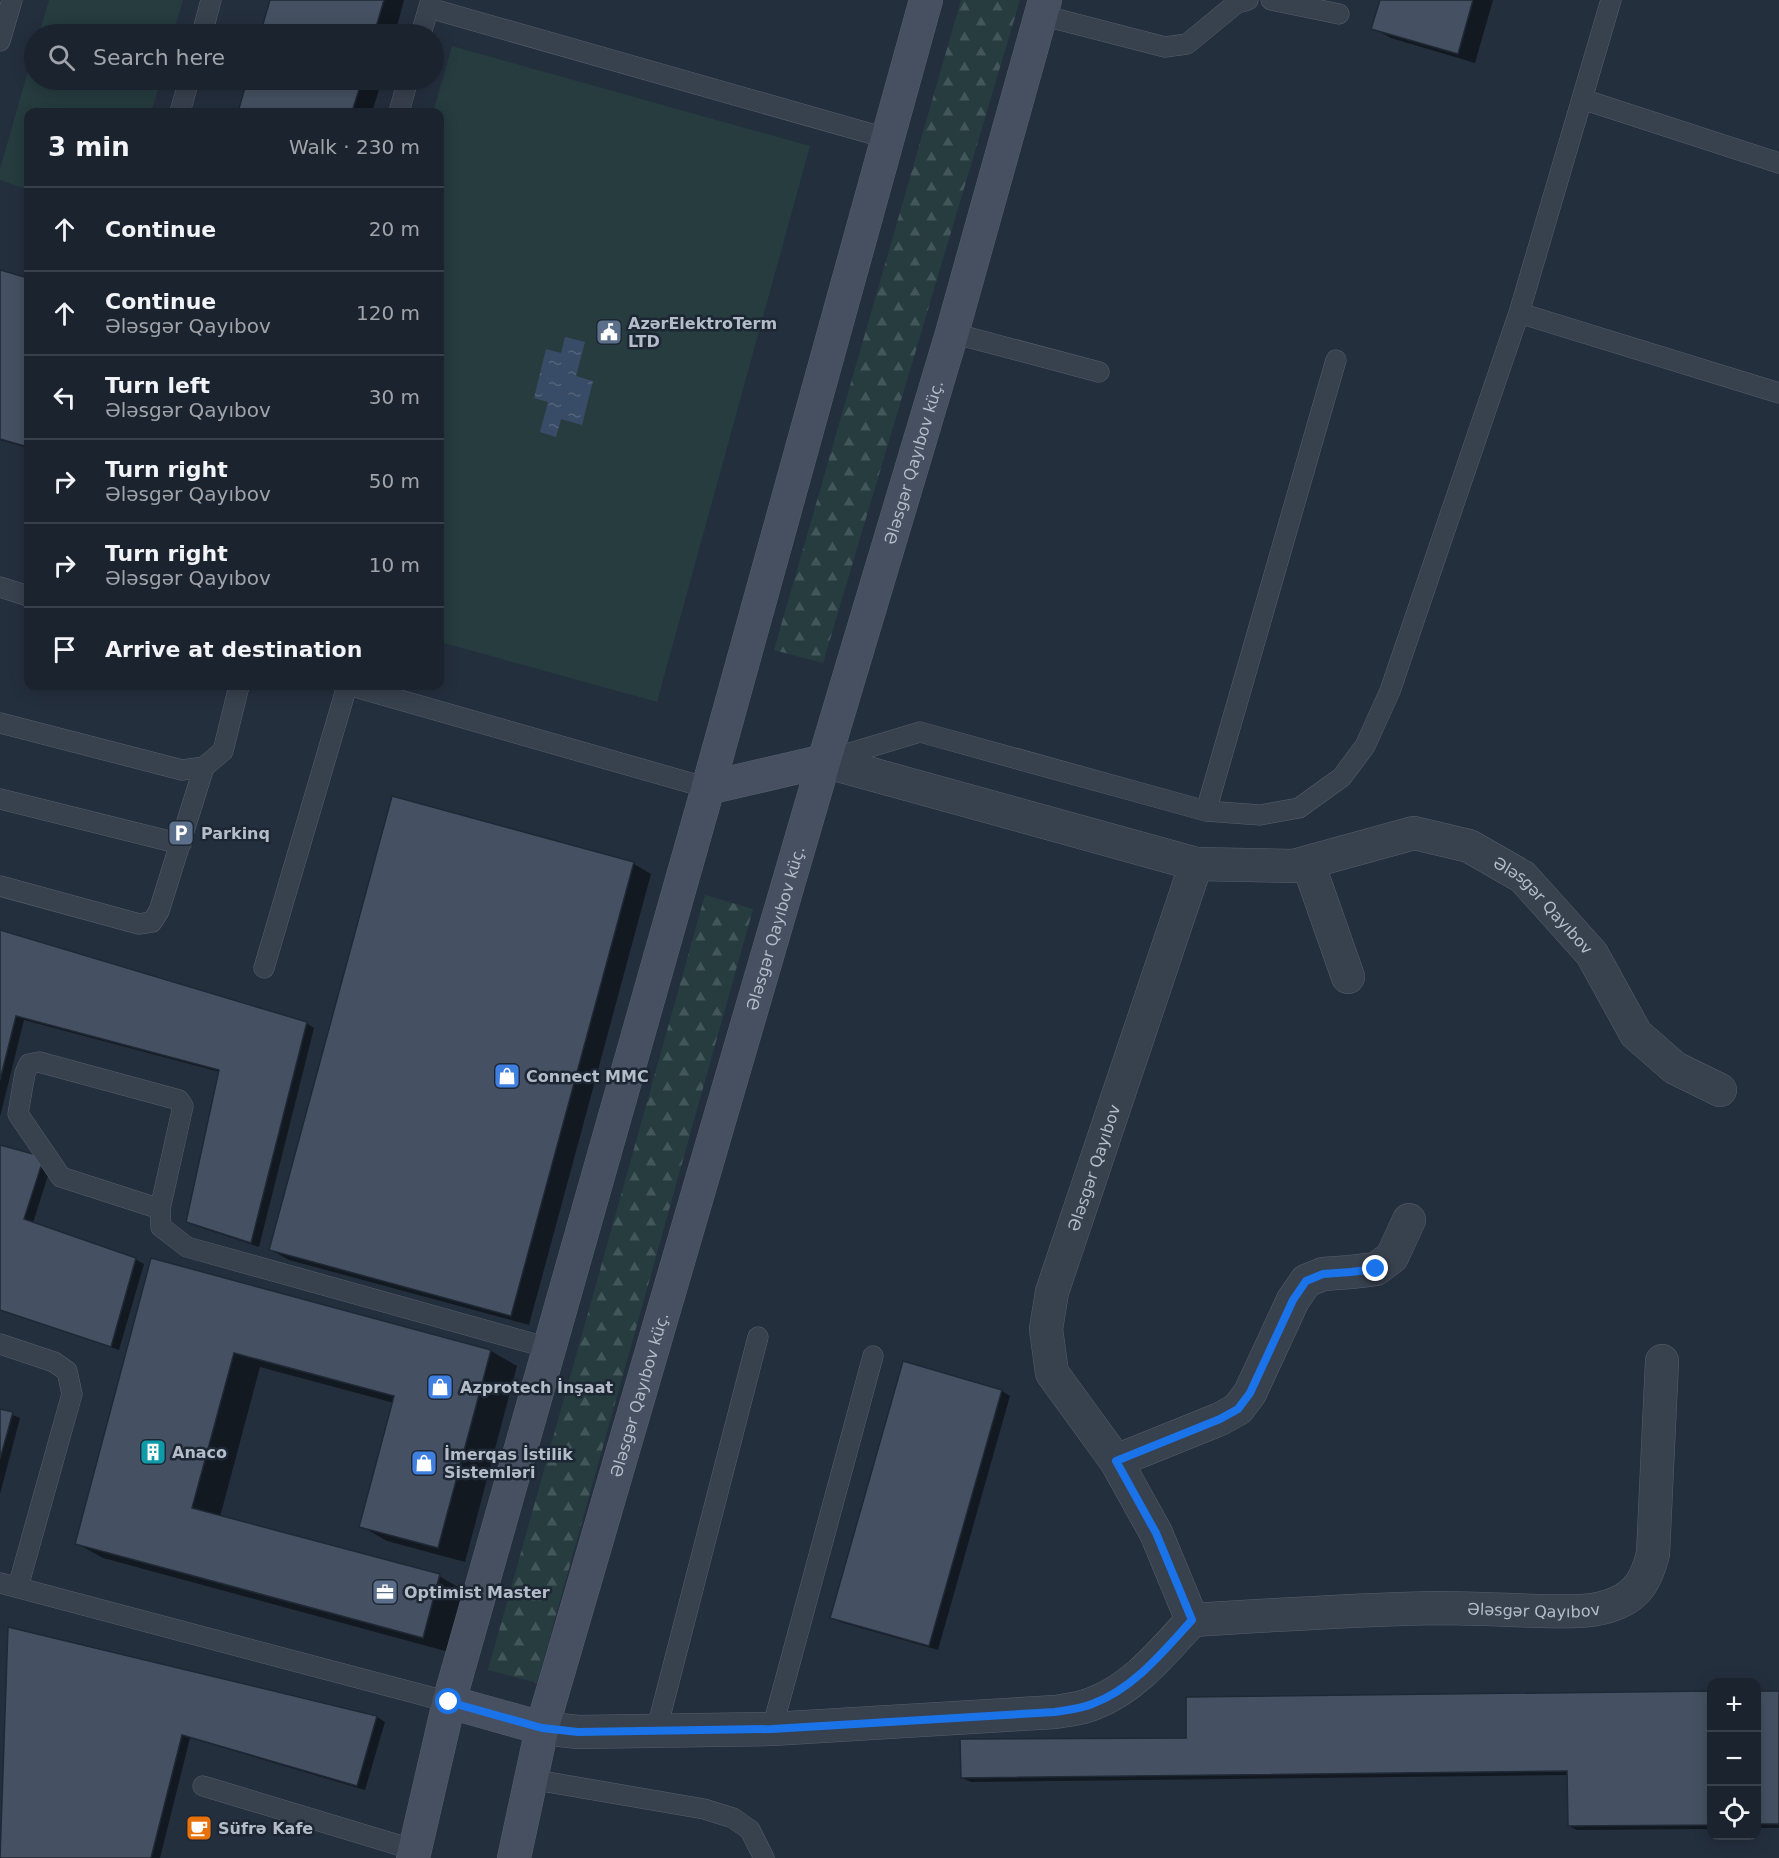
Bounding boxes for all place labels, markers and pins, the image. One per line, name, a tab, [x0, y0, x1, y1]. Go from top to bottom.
place label: AzərElektroTerm LTD	[628, 314, 777, 351]
public building icon: AzərElektroTerm LTD	[594, 317, 624, 347]
parking icon: Parkinq	[166, 818, 196, 848]
place label: Parkinq	[201, 824, 270, 843]
shop icon: Connect MMC	[492, 1061, 522, 1091]
place label: Connect MMC	[526, 1067, 649, 1086]
shop icon: Azprotech İnşaat	[425, 1372, 455, 1402]
place label: Azprotech İnşaat	[460, 1378, 613, 1397]
building icon: Anaco	[138, 1437, 168, 1467]
place label: Anaco	[172, 1443, 227, 1462]
place label: İmerqas İstilik Sistemləri	[444, 1445, 573, 1482]
shop icon: İmerqas İstilik Sistemləri	[409, 1448, 439, 1478]
office icon: Optimist Master	[370, 1577, 400, 1607]
place label: Optimist Master	[404, 1583, 550, 1602]
cafe icon: Süfrə Kafe	[184, 1813, 214, 1843]
place label: Süfrə Kafe	[218, 1819, 313, 1838]

